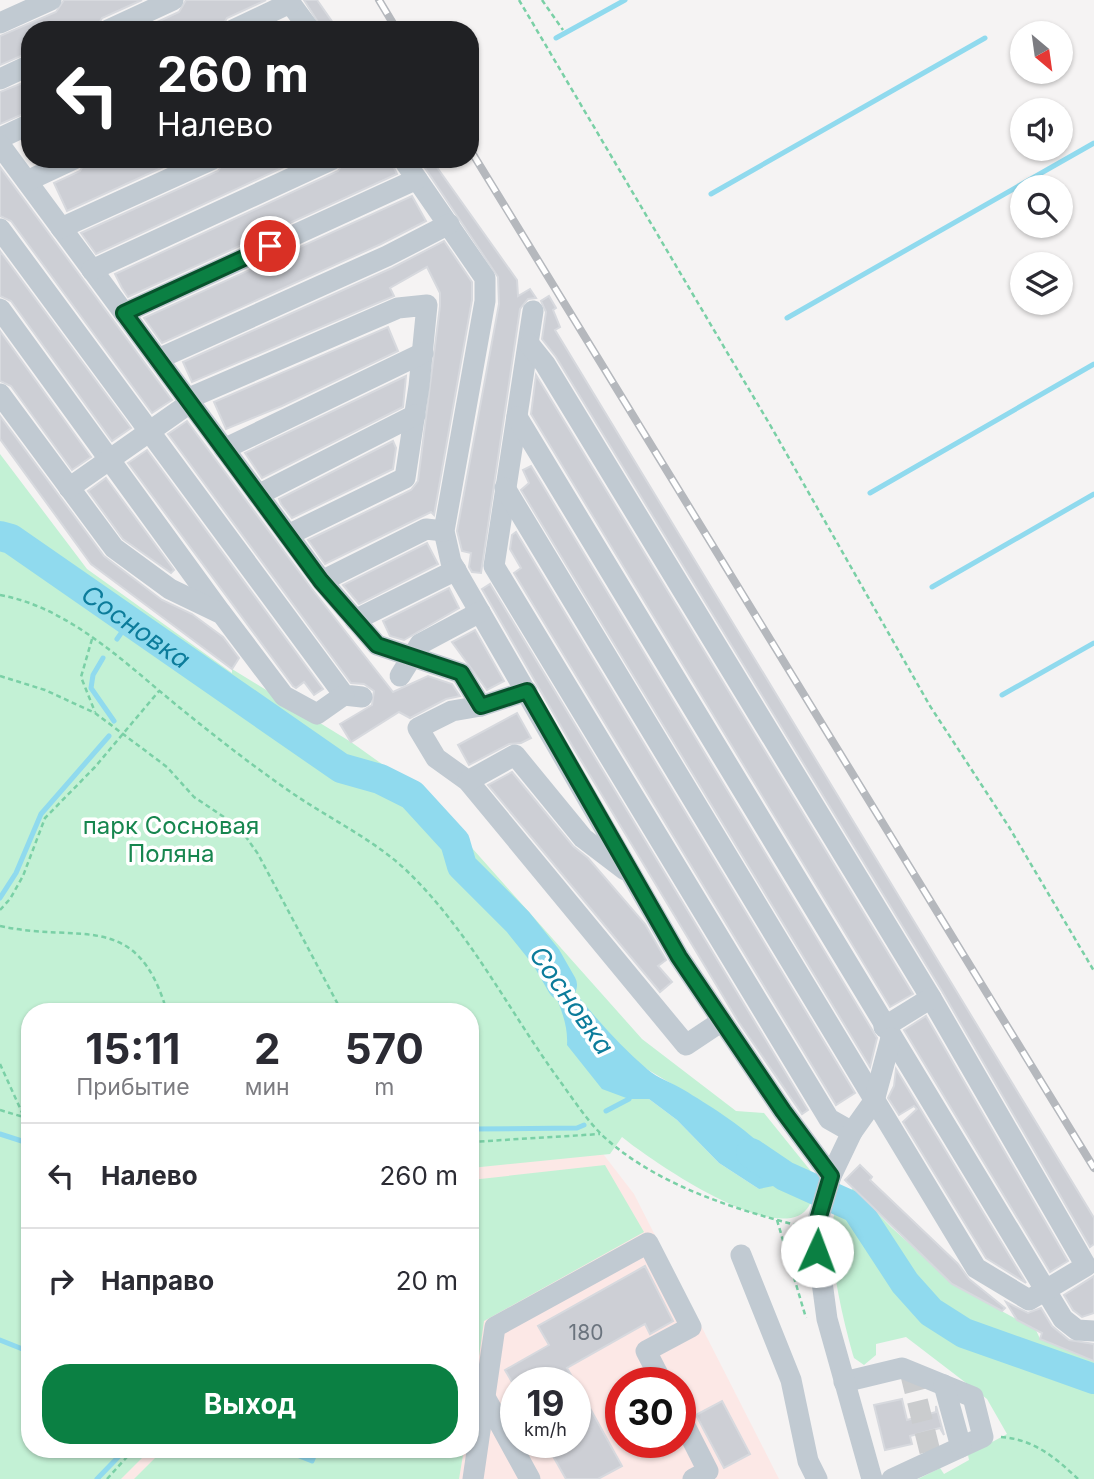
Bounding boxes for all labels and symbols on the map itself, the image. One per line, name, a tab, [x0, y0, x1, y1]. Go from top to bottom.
north arrow	[1010, 21, 1073, 84]
pin	[240, 216, 300, 276]
water label: Сосновка	[76, 578, 197, 674]
park label: парк Сосновая Поляна	[83, 811, 259, 868]
water label: Сосновка	[523, 940, 621, 1060]
position arrow	[780, 1214, 854, 1288]
house number: 180	[569, 1320, 603, 1345]
speed limit sign: 30	[605, 1367, 696, 1458]

